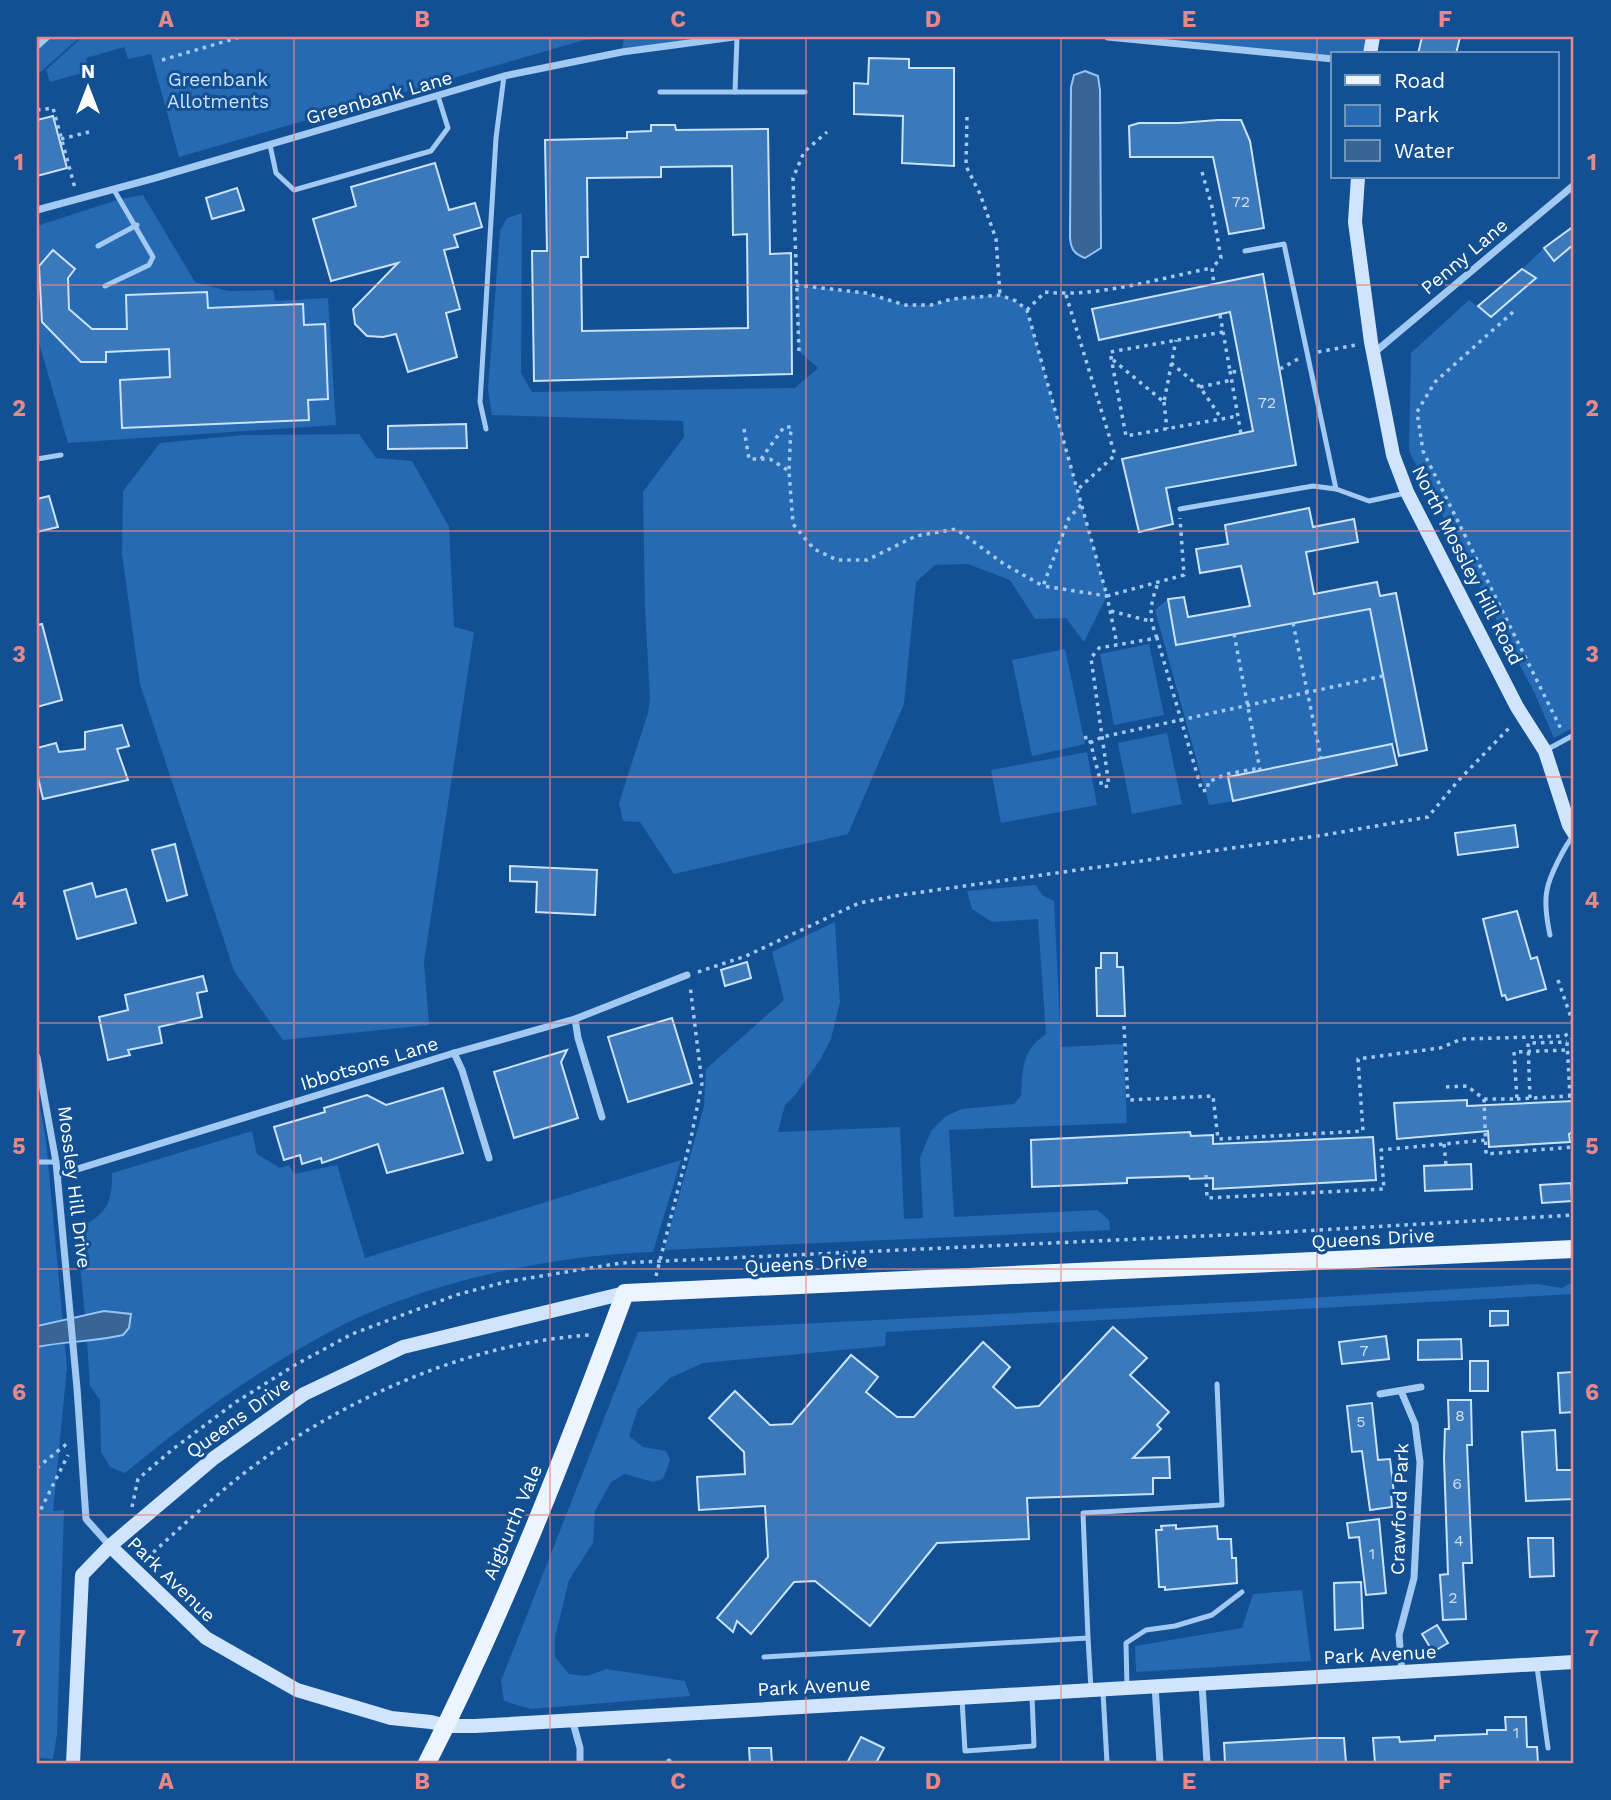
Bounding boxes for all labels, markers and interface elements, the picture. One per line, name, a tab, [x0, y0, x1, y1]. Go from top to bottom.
text: A	[158, 6, 174, 33]
text: B	[414, 6, 430, 33]
text: C	[670, 6, 686, 33]
text: D	[925, 6, 941, 33]
text: E	[1182, 6, 1196, 33]
text: F	[1438, 6, 1452, 33]
north arrow	[52, 52, 122, 122]
legend	[1331, 52, 1558, 178]
text: N	[81, 60, 95, 83]
street label: Greenbank Lane	[303, 66, 455, 129]
park label: Greenbank Allotments	[167, 68, 269, 113]
text: Road	[1394, 68, 1445, 93]
text: Park	[1394, 102, 1439, 127]
text: Water	[1394, 138, 1455, 163]
text: 1	[14, 149, 24, 176]
text: 1	[1587, 149, 1597, 176]
house number: 72	[1232, 192, 1250, 211]
street label: Penny Lane	[1416, 213, 1512, 299]
house number: 72	[1258, 393, 1276, 412]
text: 2	[12, 395, 26, 422]
text: 2	[1585, 395, 1599, 422]
street label: North Mossley Hill Road	[1407, 462, 1528, 669]
text: 3	[12, 641, 26, 668]
text: 3	[1585, 641, 1599, 668]
text: 4	[12, 887, 27, 914]
text: 4	[1585, 887, 1600, 914]
street label: Ibbotsons Lane	[297, 1032, 441, 1095]
street label: Mossley Hill Drive	[53, 1105, 96, 1270]
text: 5	[12, 1133, 26, 1160]
text: 5	[1585, 1133, 1599, 1160]
street label: Queens Drive	[1311, 1224, 1435, 1253]
street label: Queens Drive	[744, 1249, 868, 1278]
house number: 7	[1360, 1341, 1369, 1360]
street label: Queens Drive	[182, 1372, 295, 1463]
text: 6	[12, 1379, 26, 1406]
text: 6	[1585, 1379, 1599, 1406]
house number: 8	[1455, 1406, 1465, 1425]
house number: 5	[1356, 1412, 1366, 1431]
street label: Crawford Park	[1386, 1442, 1413, 1576]
street label: Aigburth Vale	[478, 1461, 547, 1583]
house number: 6	[1452, 1474, 1462, 1493]
house number: 4	[1454, 1531, 1464, 1550]
street label: Park Avenue	[123, 1532, 220, 1627]
house number: 1	[1369, 1544, 1375, 1563]
house number: 2	[1448, 1588, 1458, 1607]
text: 7	[12, 1625, 26, 1652]
text: 7	[1585, 1625, 1599, 1652]
street label: Park Avenue	[1323, 1640, 1437, 1669]
street label: Park Avenue	[757, 1672, 871, 1701]
house number: 1	[1513, 1723, 1519, 1742]
text: A	[158, 1768, 174, 1795]
text: B	[414, 1768, 430, 1795]
text: C	[670, 1768, 686, 1795]
text: D	[925, 1768, 941, 1795]
text: E	[1182, 1768, 1196, 1795]
text: F	[1438, 1768, 1452, 1795]

